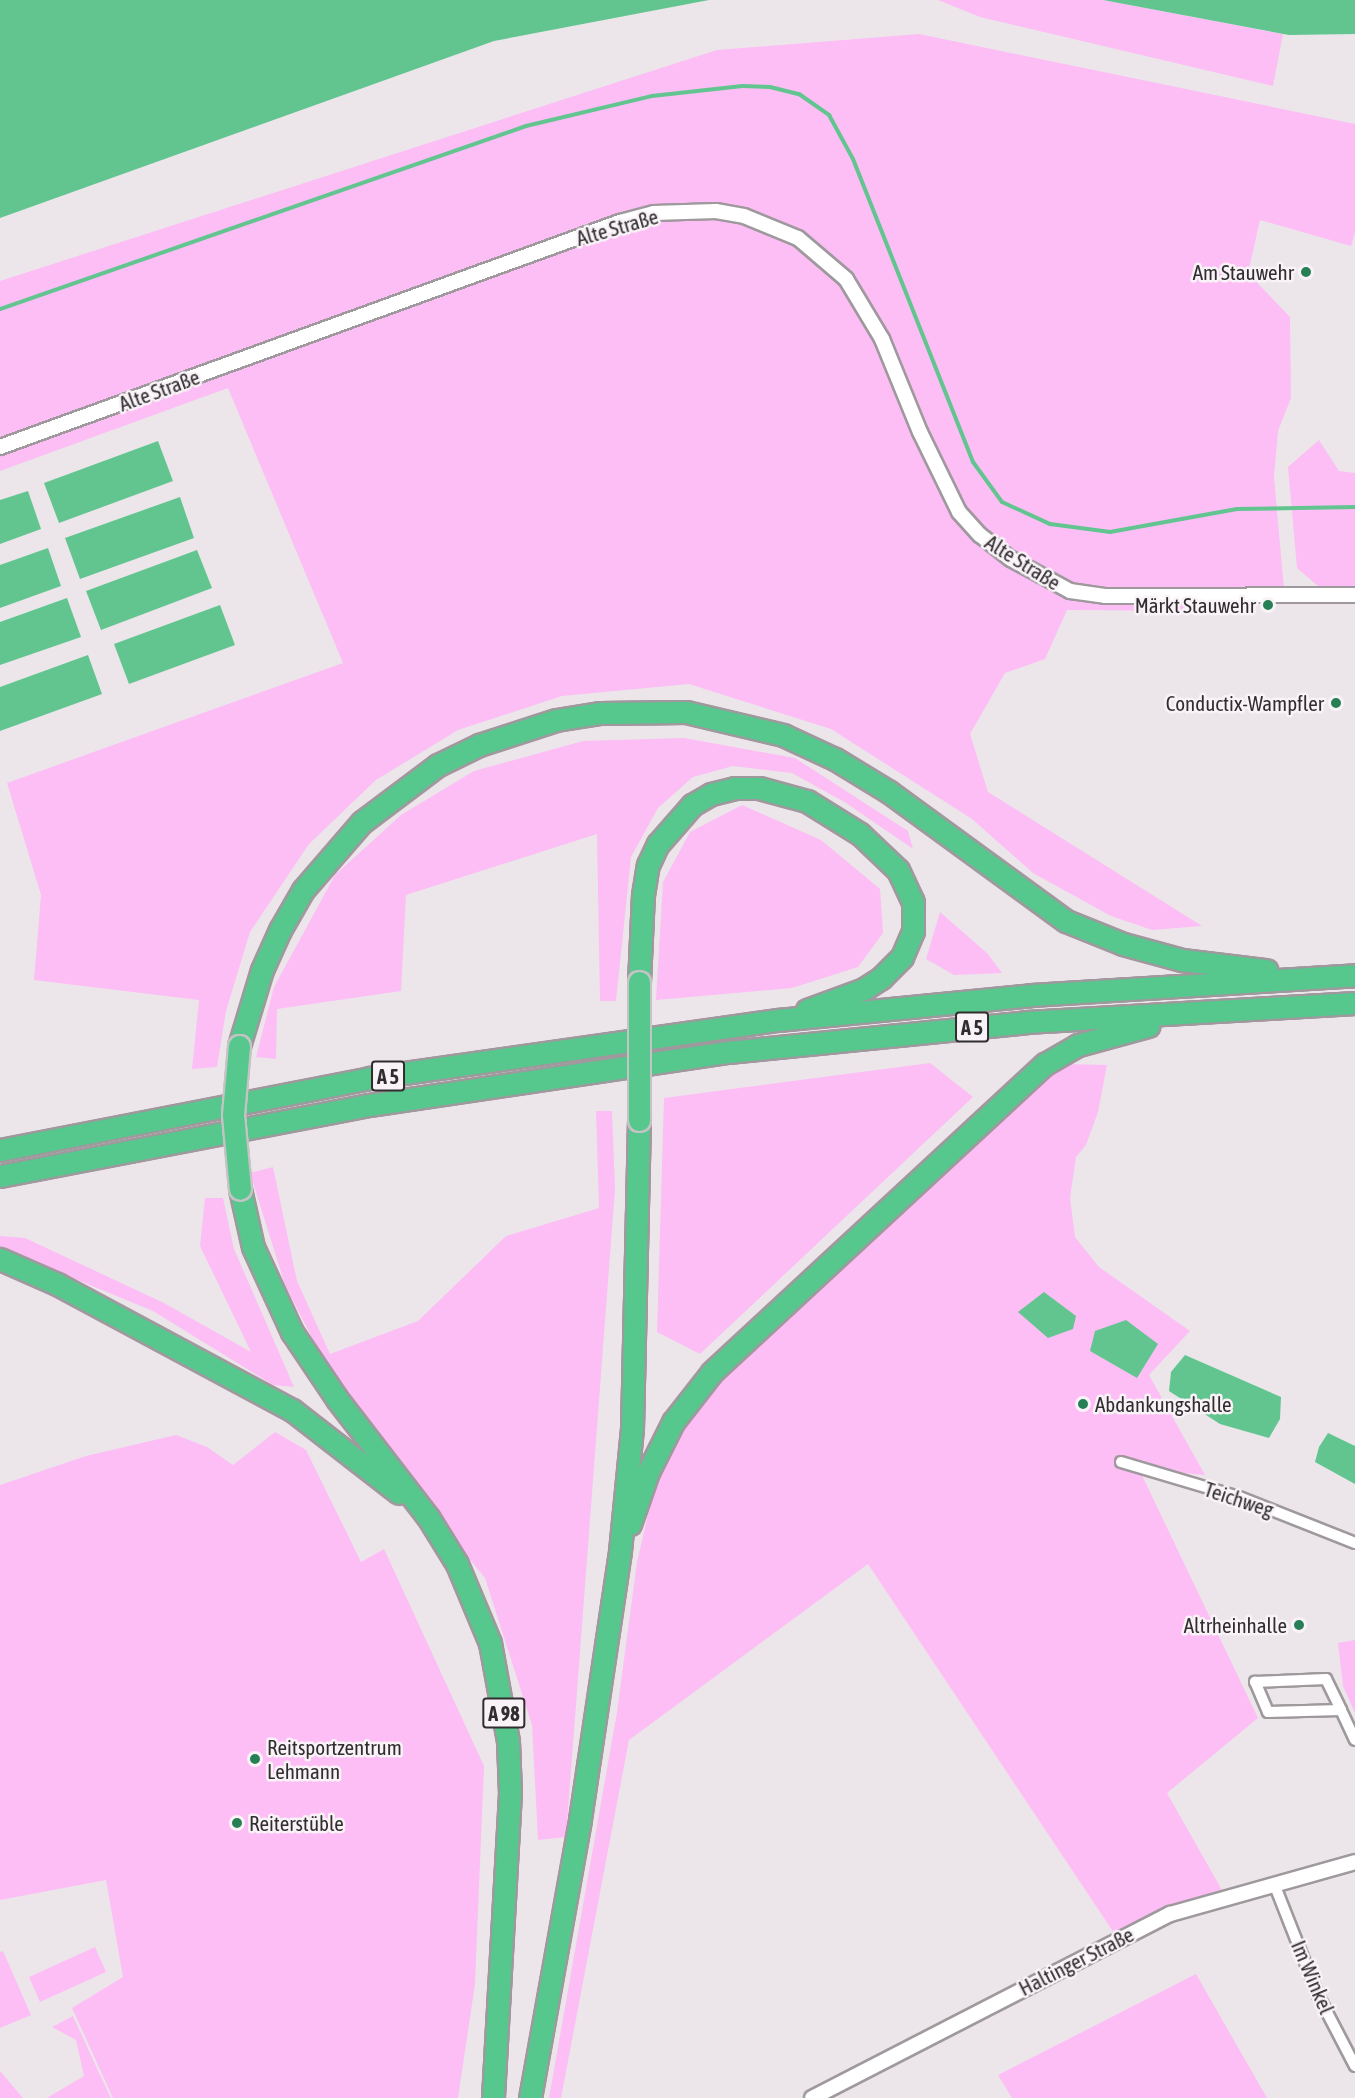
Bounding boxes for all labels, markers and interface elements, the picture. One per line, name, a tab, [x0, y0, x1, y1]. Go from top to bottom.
street label: Alte Straße	[573, 203, 661, 251]
place label: Am Stauwehr	[1193, 259, 1294, 285]
marker: Am Stauwehr	[1299, 265, 1313, 279]
street label: Alte Straße	[115, 364, 203, 416]
street label: Alte Straße	[981, 529, 1065, 595]
place label: Märkt Stauwehr	[1135, 592, 1256, 618]
marker: Märkt Stauwehr	[1261, 598, 1275, 612]
place label: Conductix-Wampfler	[1166, 690, 1324, 716]
marker: Conductix-Wampfler	[1329, 696, 1343, 710]
road number: A 5	[954, 1010, 990, 1044]
road number: A 5	[370, 1059, 406, 1093]
place label: Abdankungshalle	[1095, 1391, 1232, 1417]
marker: Abdankungshalle	[1076, 1397, 1090, 1411]
street label: Teichweg	[1201, 1476, 1277, 1522]
place label: Altrheinhalle	[1184, 1612, 1287, 1638]
marker: Altrheinhalle	[1292, 1618, 1306, 1632]
road number: A 98	[482, 1696, 526, 1730]
place label: Reitsportzentrum Lehmann	[267, 1734, 402, 1784]
marker: Reitsportzentrum Lehmann	[248, 1752, 262, 1766]
place label: Reiterstüble	[249, 1810, 344, 1836]
marker: Reiterstüble	[230, 1816, 244, 1830]
street label: Haltinger Straße	[1014, 1921, 1138, 2001]
street label: Im Winkel	[1286, 1936, 1340, 2018]

